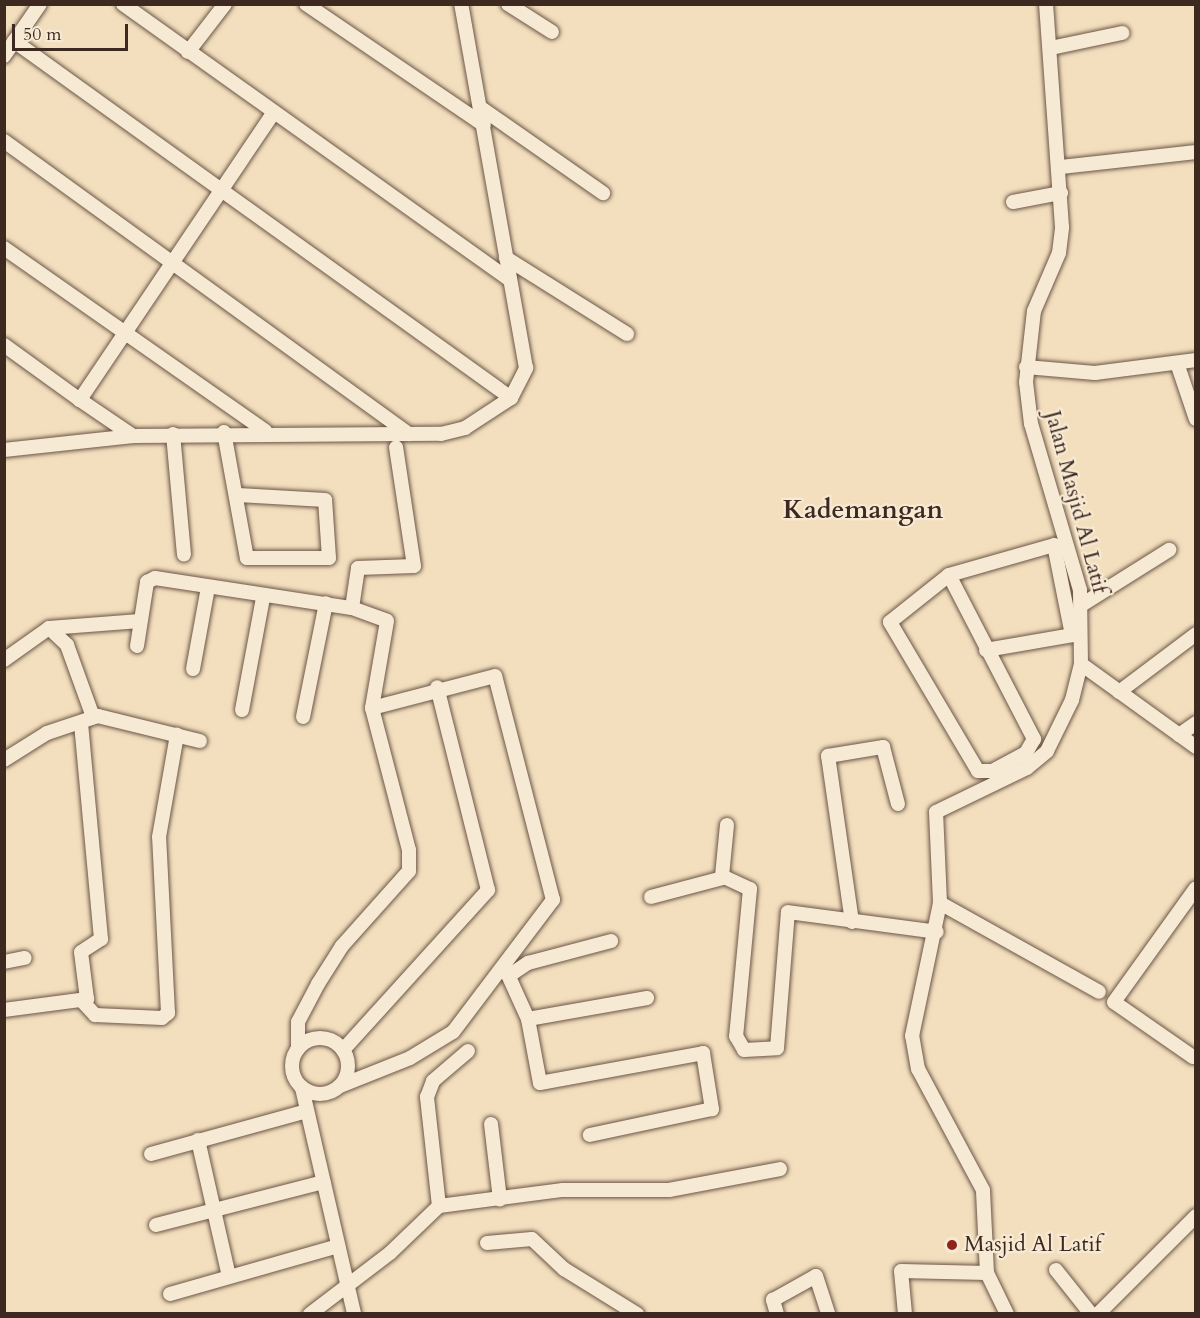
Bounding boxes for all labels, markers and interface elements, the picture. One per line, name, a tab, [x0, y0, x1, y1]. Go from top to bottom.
scale bar	[15, 12, 130, 50]
text: 50 m	[23, 22, 62, 47]
street label: Jalan Masjid Al Latif	[1039, 408, 1113, 596]
district label: Kademangan	[783, 494, 943, 526]
place label: Masjid Al Latif	[964, 1232, 1101, 1258]
marker: Masjid Al Latif	[945, 1238, 959, 1252]

